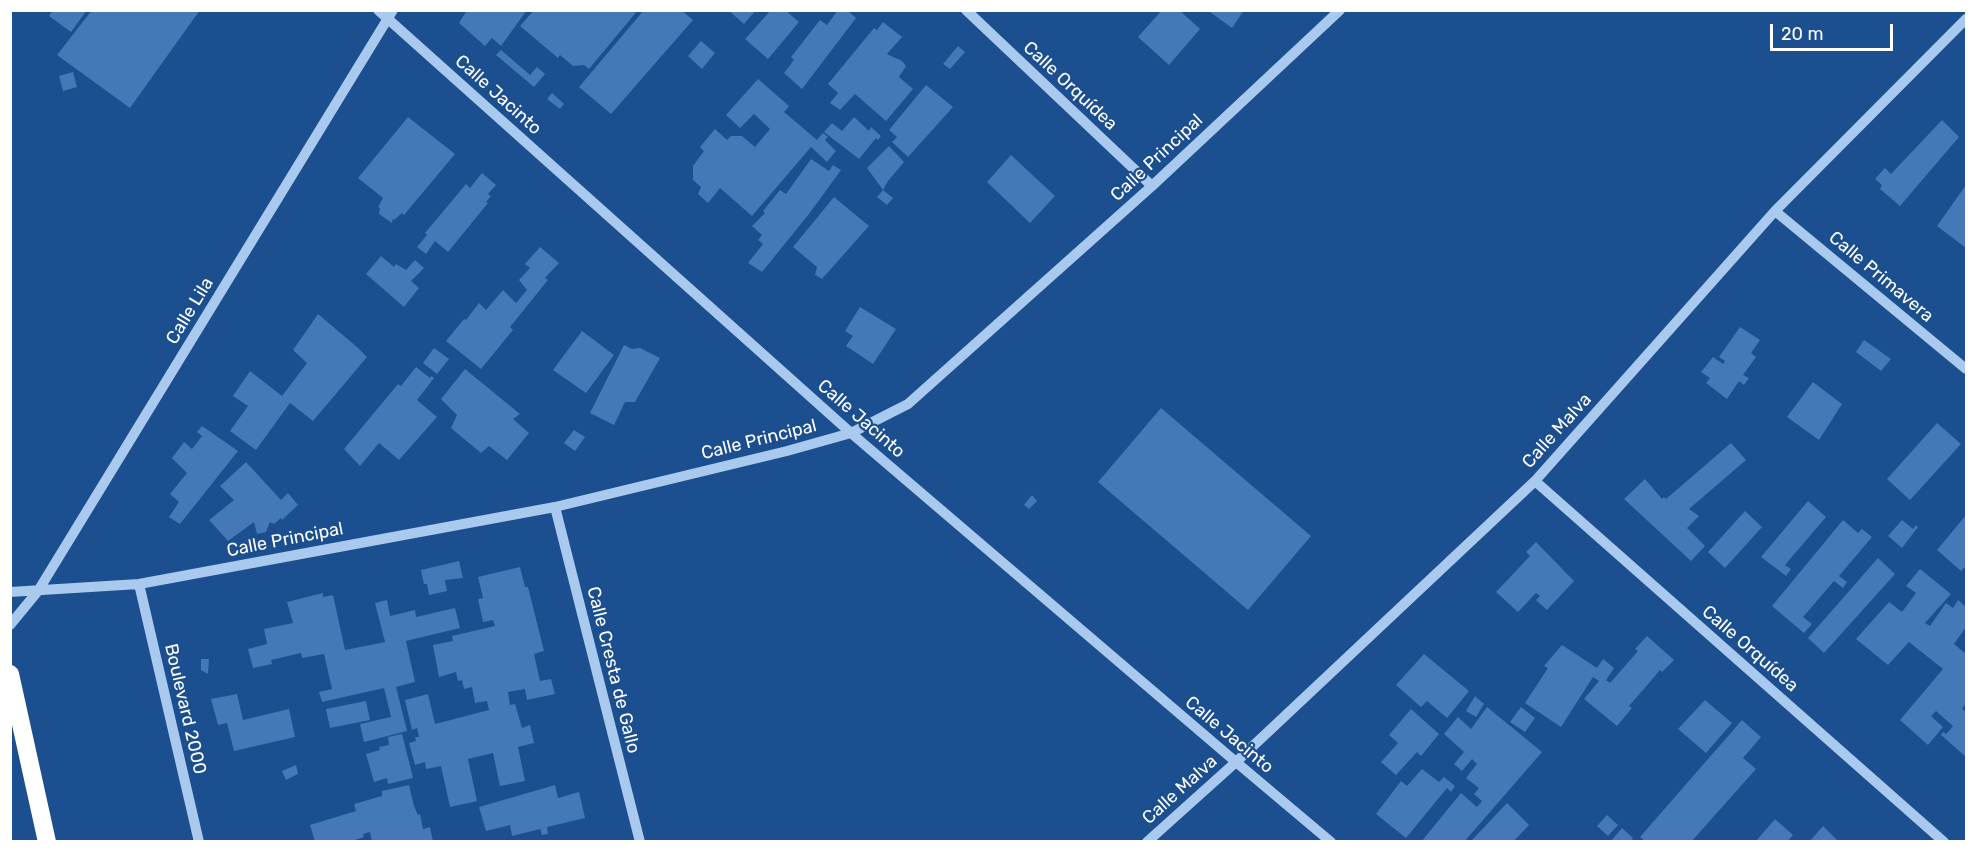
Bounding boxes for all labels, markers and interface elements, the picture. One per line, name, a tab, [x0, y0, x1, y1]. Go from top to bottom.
scale bar	[1773, 12, 1896, 50]
text: 20 m	[1781, 23, 1823, 45]
street label: Calle Orquídea	[1019, 37, 1121, 135]
street label: Calle Jacinto	[450, 51, 546, 139]
street label: Calle Principal	[1106, 110, 1208, 206]
street label: Calle Primavera	[1824, 227, 1938, 327]
street label: Calle Lila	[162, 274, 218, 348]
street label: Calle Jacinto	[813, 375, 909, 463]
street label: Calle Malva	[1518, 389, 1596, 473]
street label: Calle Principal	[699, 415, 819, 465]
street label: Calle Principal	[225, 518, 345, 562]
street label: Calle Cresta de Gallo	[582, 584, 644, 756]
street label: Calle Orquídea	[1697, 601, 1803, 697]
street label: Boulevard 2000	[159, 642, 211, 776]
street label: Calle Jacinto	[1180, 692, 1278, 778]
street label: Calle Malva	[1138, 751, 1222, 829]

